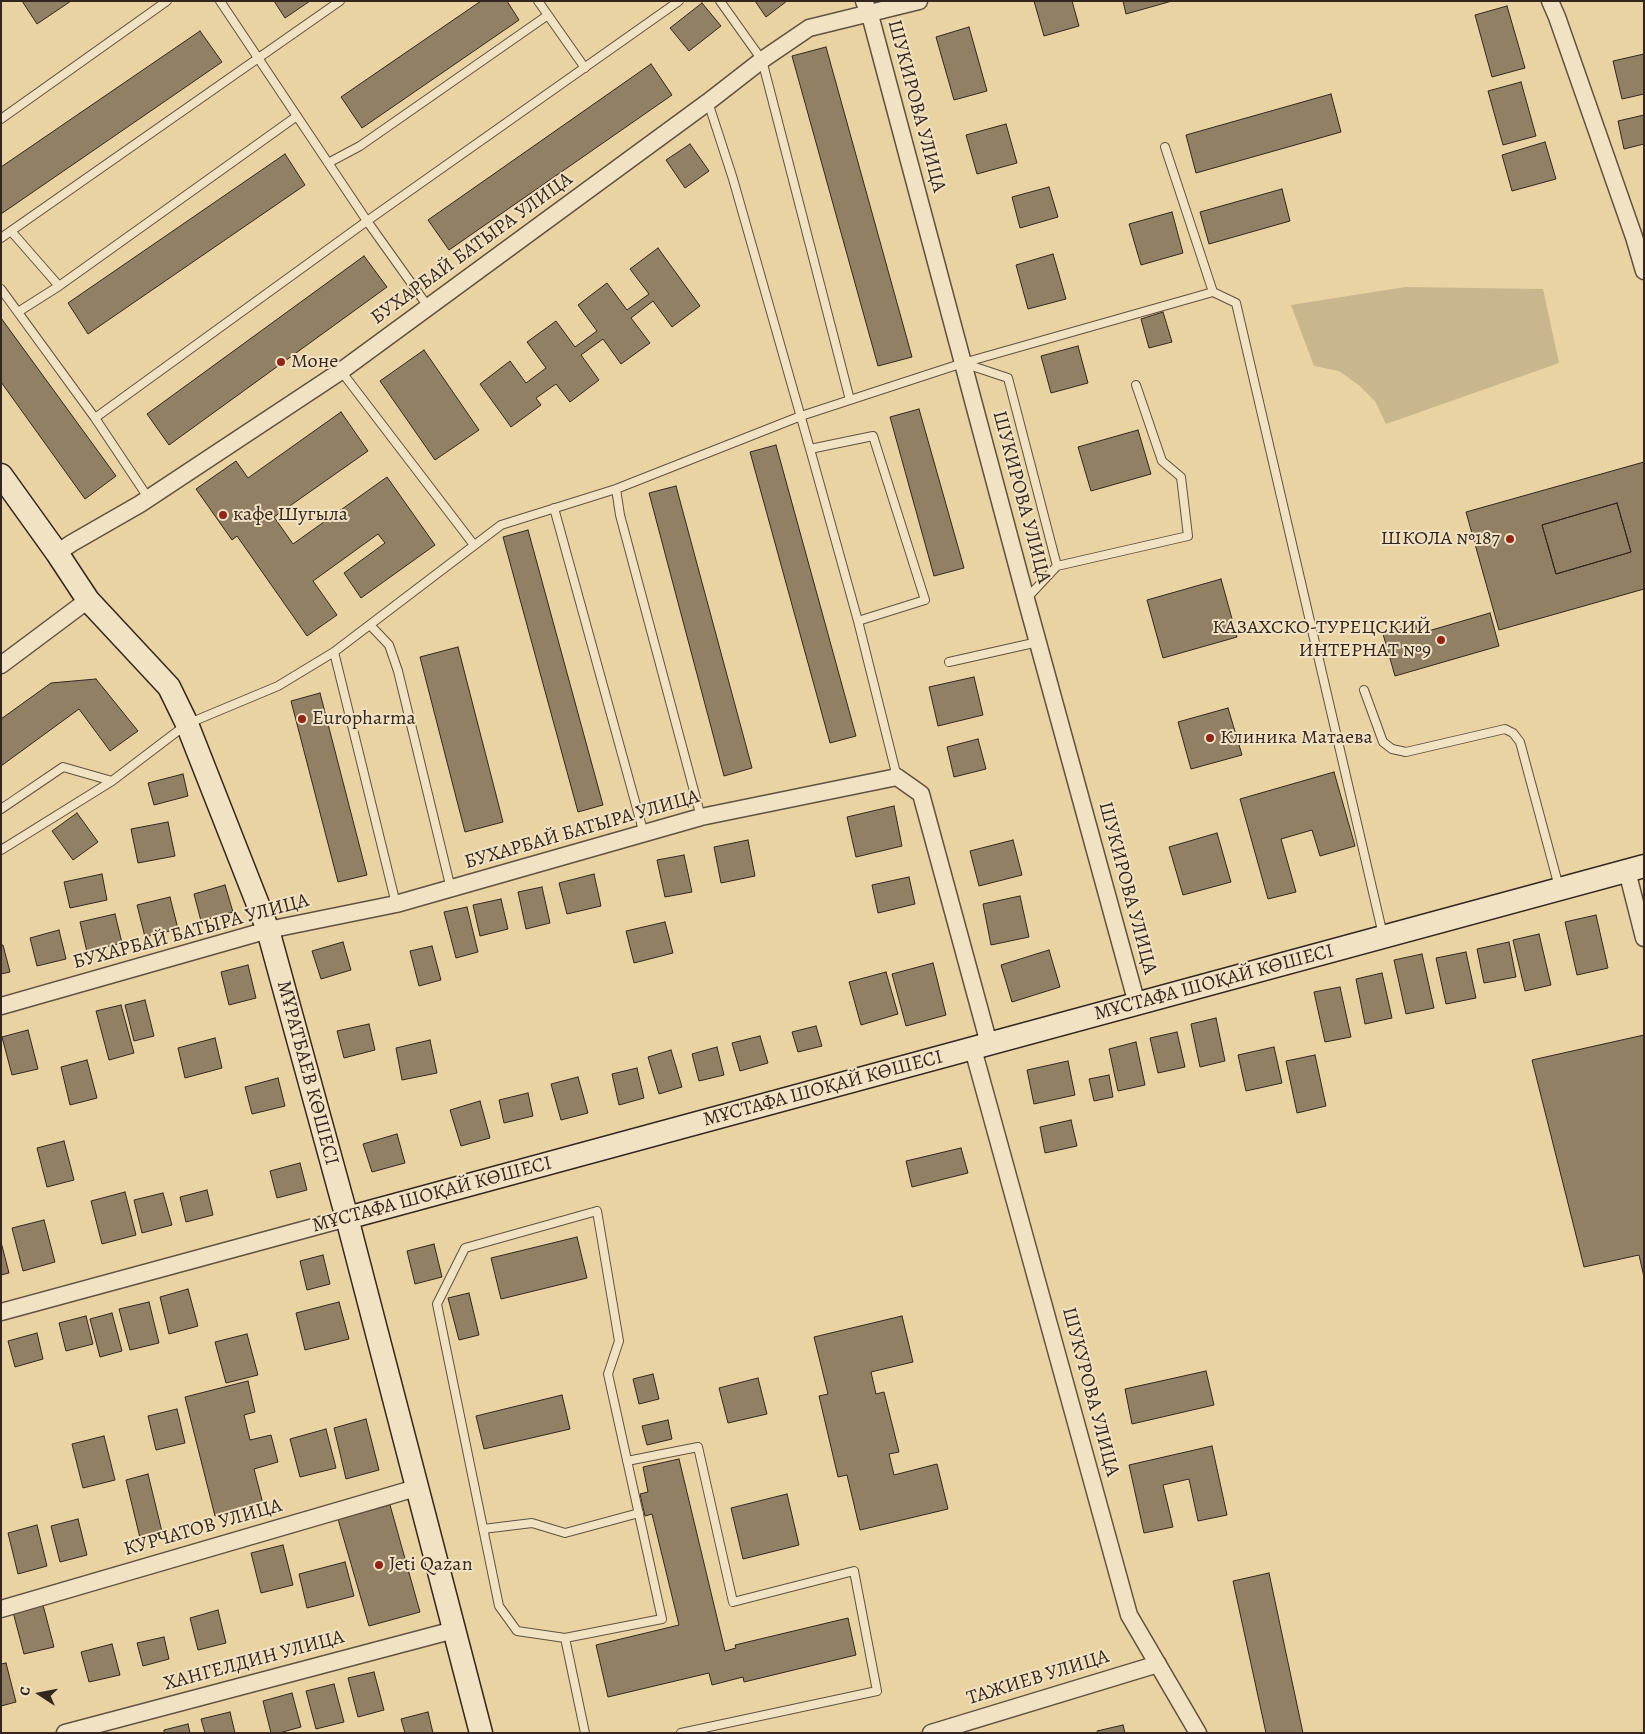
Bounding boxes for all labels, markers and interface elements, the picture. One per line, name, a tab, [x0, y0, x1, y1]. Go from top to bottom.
street label: ШУКИРОВА УЛИЦА	[881, 17, 951, 195]
street label: БУХАРБАЙ БАТЫРА УЛИЦА	[366, 168, 578, 330]
place label: Моне	[291, 350, 338, 374]
marker: Моне	[275, 356, 287, 368]
street label: ШУКИРОВА УЛИЦА	[986, 408, 1056, 586]
place label: кафе Шугыла	[233, 503, 348, 527]
marker: кафе Шугыла	[217, 509, 229, 521]
place label: ШКОЛА №187	[1381, 527, 1500, 551]
marker: ШКОЛА №187	[1504, 533, 1516, 545]
place label: КАЗАХСКО-ТУРЕЦСКИЙ ИНТЕРНАТ №9	[1212, 616, 1431, 663]
marker: КАЗАХСКО-ТУРЕЦСКИЙ ИНТЕРНАТ №9	[1435, 634, 1447, 646]
place label: Europharma	[312, 707, 416, 731]
marker: Europharma	[296, 713, 308, 725]
place label: Клиника Матаева	[1220, 726, 1373, 750]
marker: Клиника Матаева	[1204, 732, 1216, 744]
street label: БУХАРБАЙ БАТЫРА УЛИЦА	[462, 785, 702, 875]
street label: ШУКИРОВА УЛИЦА	[1092, 799, 1162, 977]
street label: БУХАРБАЙ БАТЫРА УЛИЦА	[70, 889, 312, 975]
street label: МҰСТАФА ШОҚАЙ КӨШЕСІ	[1092, 939, 1336, 1027]
street label: МҰРАТБАЕВ КӨШЕСІ	[271, 978, 343, 1168]
street label: МҰСТАФА ШОҚАЙ КӨШЕСІ	[701, 1045, 945, 1133]
street label: МҰСТАФА ШОҚАЙ КӨШЕСІ	[310, 1151, 554, 1239]
street label: ШУКУРОВА УЛИЦА	[1056, 1305, 1124, 1479]
street label: КУРЧАТОВ УЛИЦА	[121, 1494, 285, 1562]
place label: Jeti Qazan	[389, 1553, 473, 1577]
marker: Jeti Qazan	[373, 1559, 385, 1571]
street label: ХАНГЕЛДИН УЛИЦА	[161, 1625, 347, 1697]
street label: ТАЖИЕВ УЛИЦА	[964, 1645, 1112, 1711]
north arrow	[15, 1669, 65, 1719]
text: С	[15, 1685, 35, 1697]

